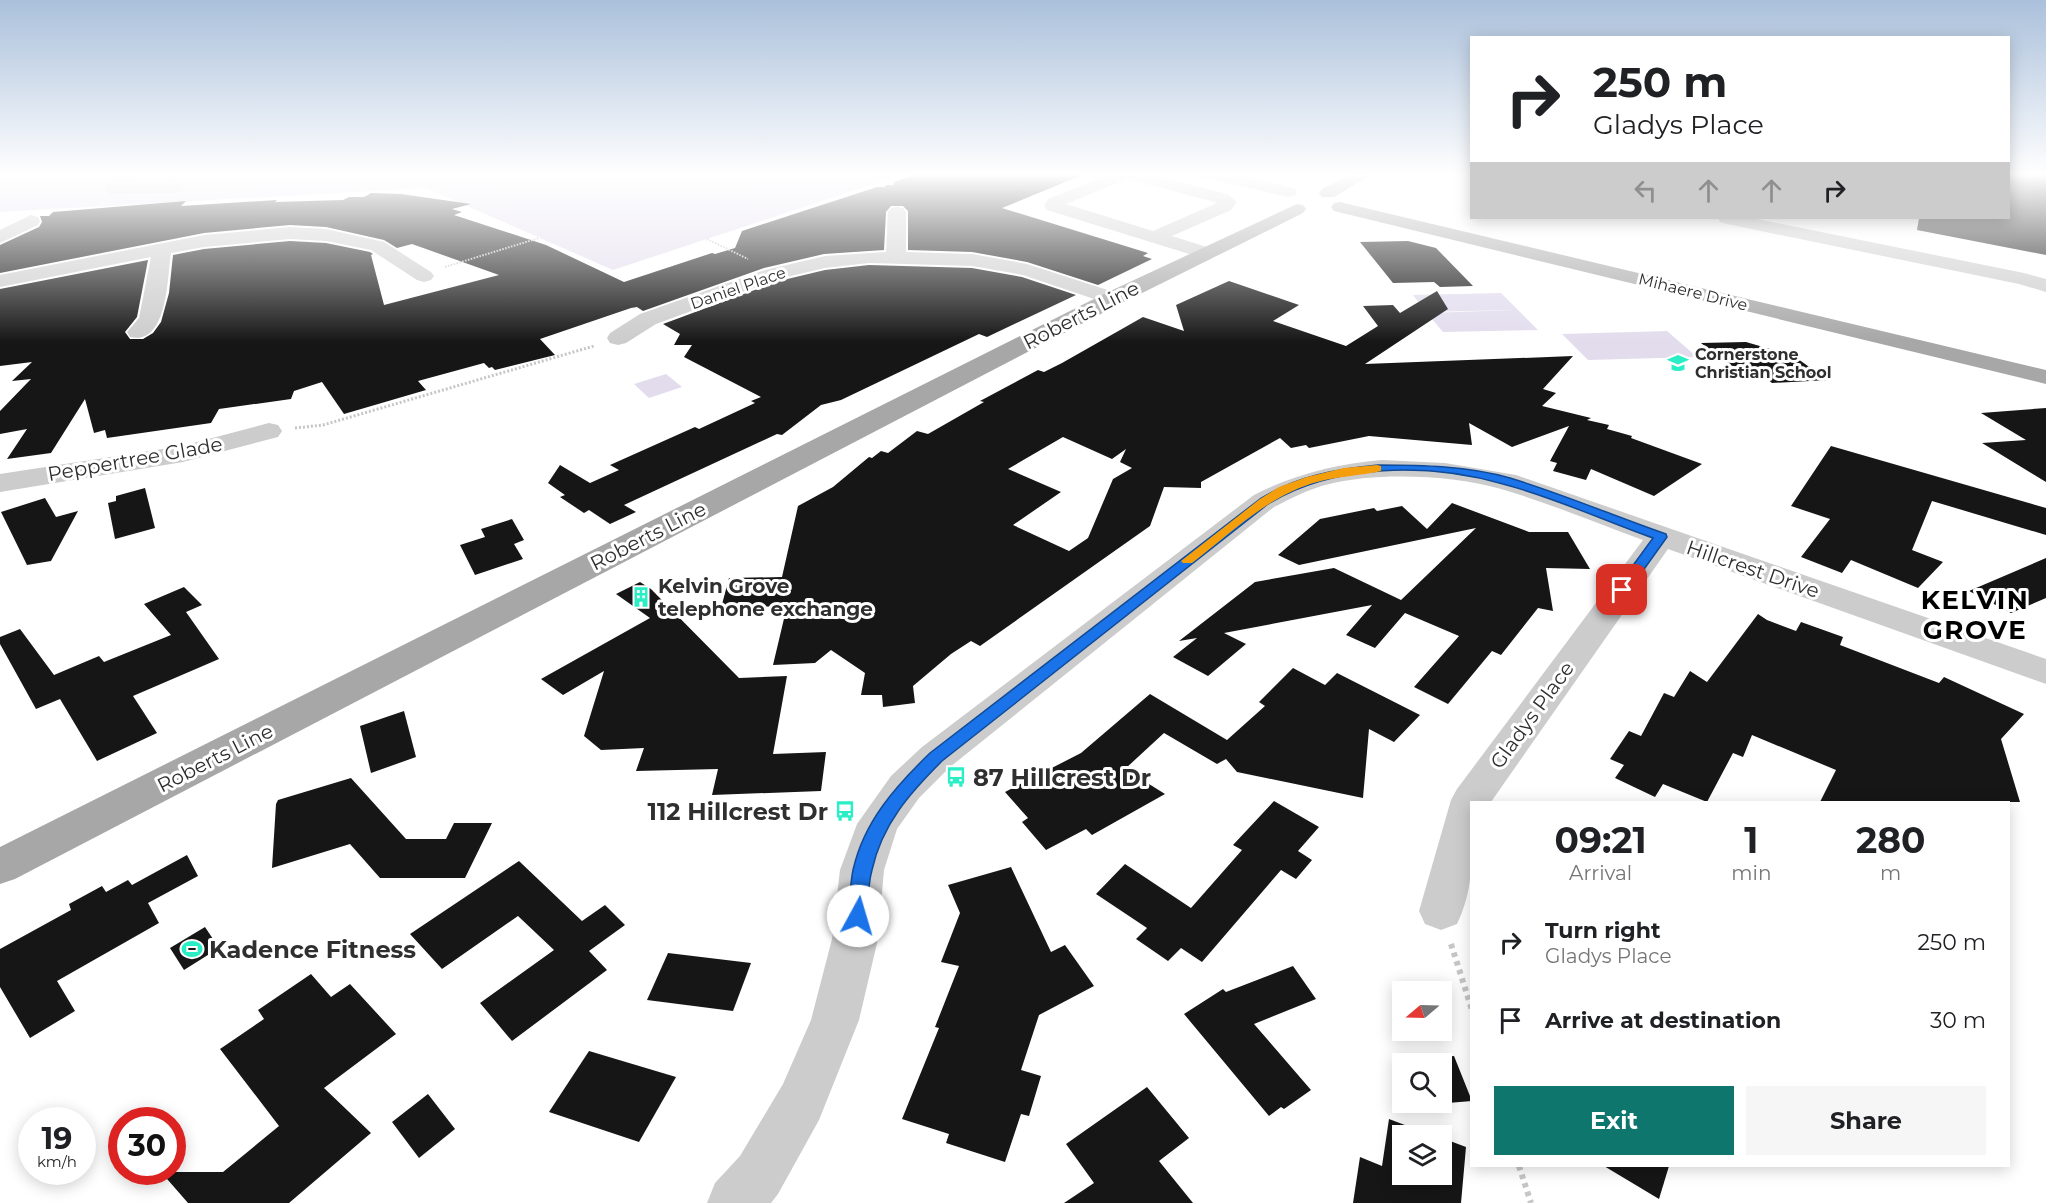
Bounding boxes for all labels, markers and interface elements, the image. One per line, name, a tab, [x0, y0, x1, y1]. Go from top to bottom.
text: 250 m	[1593, 56, 1727, 108]
icon: right	[1494, 60, 1572, 138]
text: Gladys Place	[1593, 108, 1764, 141]
icon: left	[1629, 174, 1662, 207]
icon: ahead	[1692, 174, 1725, 207]
icon: ahead	[1755, 174, 1788, 207]
icon: right	[1818, 174, 1851, 207]
street label: Daniel Place	[688, 263, 788, 313]
street label: Mihaere Drive	[1637, 269, 1749, 315]
street label: Roberts Line	[1019, 276, 1143, 354]
place label: Cornerstone Christian School	[1695, 345, 1832, 382]
school or university icon: Cornerstone Christian School	[1666, 351, 1690, 375]
street label: Peppertree Glade	[46, 432, 224, 486]
street label: Roberts Line	[586, 497, 710, 575]
street label: Hillcrest Drive	[1683, 535, 1823, 603]
pin	[1596, 564, 1647, 615]
icon: arrive	[1605, 573, 1638, 606]
place label: Kelvin Grove telephone exchange	[658, 574, 873, 621]
district label: KELVIN GROVE	[1921, 584, 2029, 646]
building icon: Kelvin Grove telephone exchange	[629, 585, 653, 609]
street label: Gladys Place	[1485, 657, 1579, 773]
street label: Roberts Line	[153, 719, 277, 797]
place label: 87 Hillcrest Dr	[973, 763, 1151, 792]
bus stop icon: 87 Hillcrest Dr	[944, 765, 968, 789]
place label: 112 Hillcrest Dr	[648, 797, 828, 826]
bus stop icon: 112 Hillcrest Dr	[833, 799, 857, 823]
text: 09:21	[1555, 818, 1647, 862]
text: 1	[1744, 818, 1758, 862]
text: 280	[1856, 818, 1925, 862]
text: Arrival	[1569, 861, 1632, 885]
text: min	[1731, 861, 1771, 885]
text: m	[1880, 861, 1901, 885]
position arrow	[826, 884, 890, 948]
text: Turn right	[1545, 917, 1660, 944]
icon: right	[1494, 926, 1527, 959]
text: 250 m	[1917, 929, 1986, 956]
place label: Kadence Fitness	[209, 935, 416, 964]
sports icon: Kadence Fitness	[180, 937, 204, 961]
text: Gladys Place	[1545, 944, 1672, 968]
north arrow	[1392, 981, 1452, 1041]
map controls	[1392, 981, 1452, 1185]
icon: arrive	[1494, 1004, 1527, 1037]
text: Arrive at destination	[1545, 1007, 1781, 1034]
text: 30 m	[1930, 1007, 1986, 1034]
button: search	[1392, 1053, 1452, 1113]
button: Exit	[1494, 1086, 1734, 1155]
button: Share	[1746, 1086, 1986, 1155]
speed limit sign: 30	[108, 1107, 186, 1185]
text: 19	[42, 1120, 72, 1157]
button: layers	[1392, 1125, 1452, 1185]
text: km/h	[37, 1152, 77, 1171]

